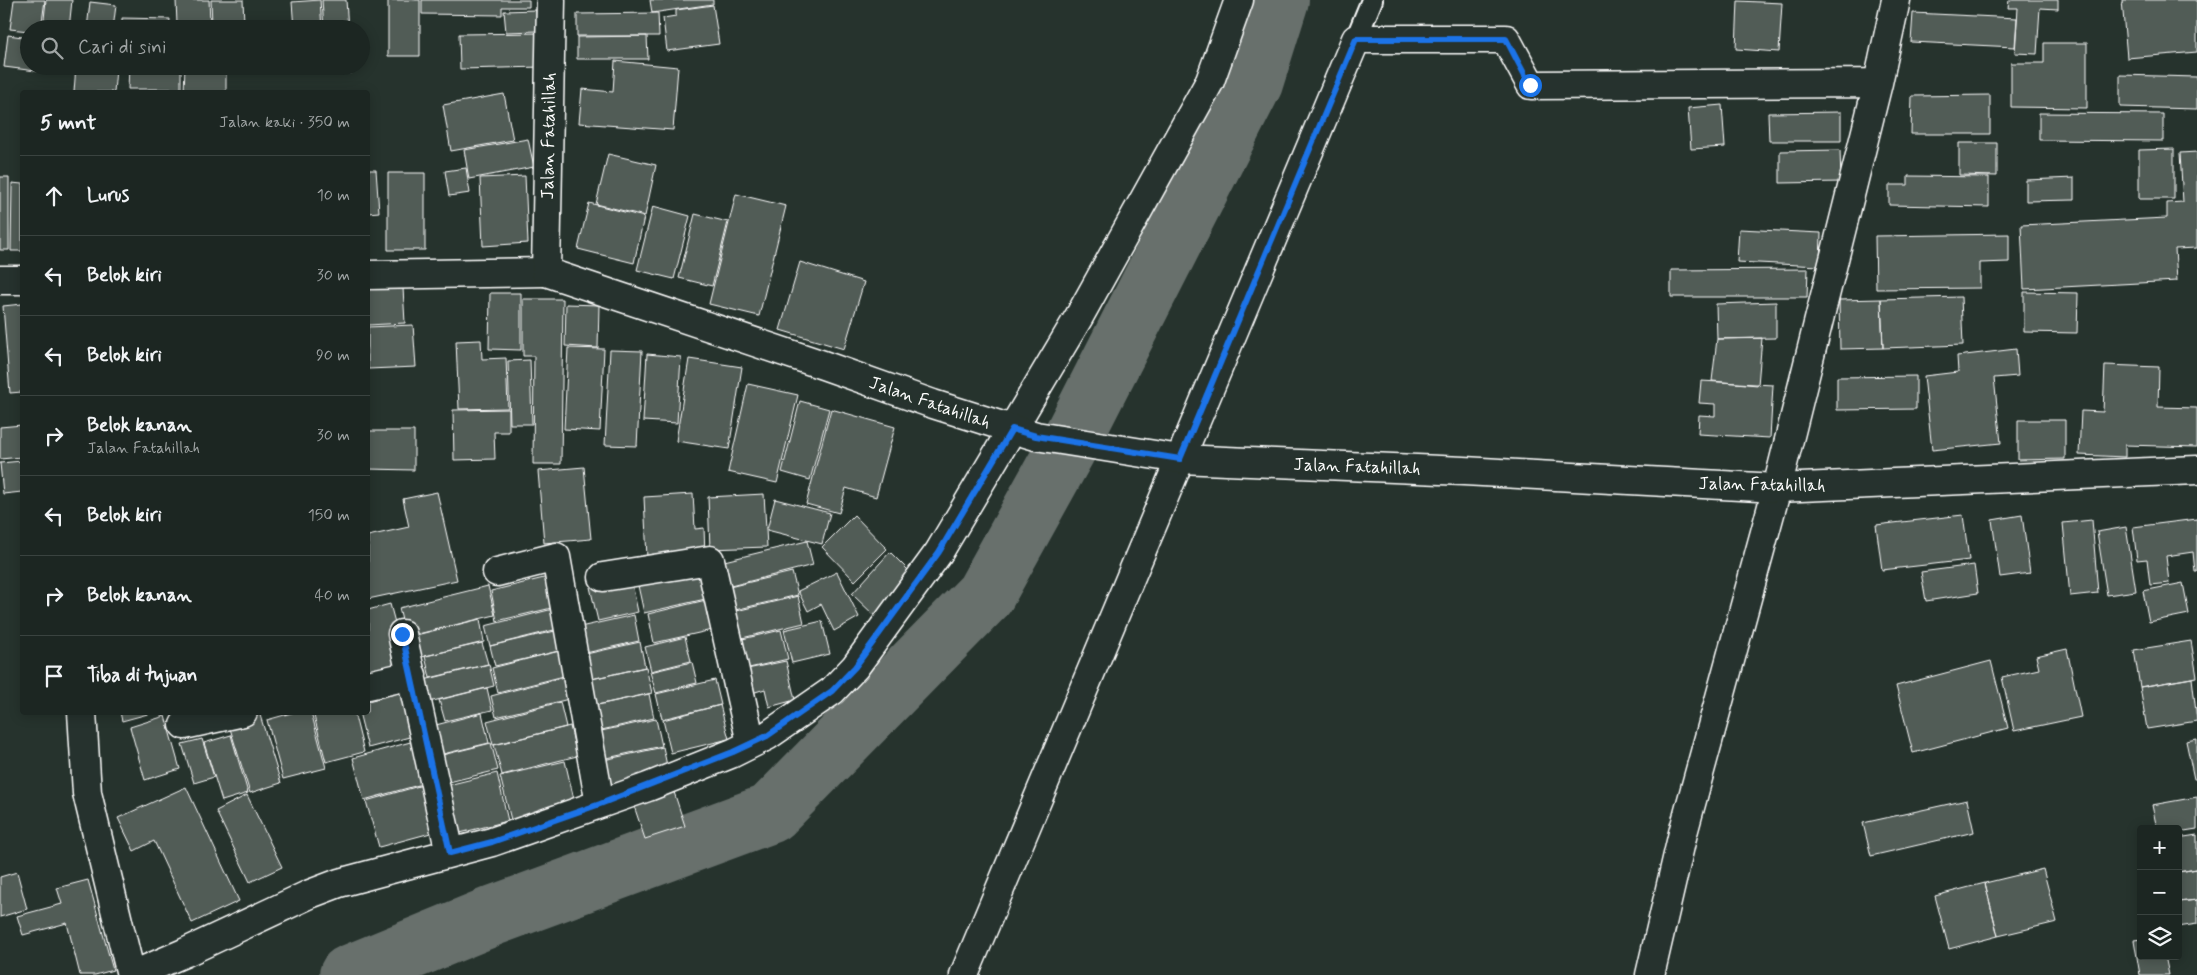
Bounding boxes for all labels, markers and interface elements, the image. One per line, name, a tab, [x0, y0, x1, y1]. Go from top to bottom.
search box	[20, 20, 370, 75]
icon: search	[38, 34, 66, 62]
text: Cari di sini	[78, 35, 166, 60]
street label: Jalan Fatahillah	[536, 72, 562, 200]
route start	[1519, 74, 1542, 97]
text: 5 mnt	[40, 109, 97, 137]
text: Jalan kaki · 350 m	[219, 112, 350, 133]
icon: ahead	[40, 182, 68, 210]
text: Lurus	[87, 183, 129, 208]
text: 10 m	[317, 185, 350, 206]
icon: left	[40, 262, 68, 290]
text: Belok kiri	[87, 263, 162, 288]
text: 30 m	[317, 265, 350, 286]
icon: left	[40, 342, 68, 370]
text: Belok kiri	[87, 343, 162, 368]
text: 90 m	[316, 345, 350, 366]
street label: Jalan Fatahillah	[866, 371, 994, 435]
text: Belok kanan	[87, 413, 192, 438]
icon: right	[40, 422, 68, 450]
text: 30 m	[317, 425, 350, 446]
text: Jalan Fatahillah	[87, 438, 200, 459]
street label: Jalan Fatahillah	[1293, 453, 1421, 481]
street label: Jalan Fatahillah	[1698, 472, 1826, 498]
icon: left	[40, 502, 68, 530]
text: Belok kiri	[87, 503, 162, 528]
text: 150 m	[308, 505, 350, 526]
icon: right	[40, 582, 68, 610]
text: Belok kanan	[87, 583, 192, 608]
text: 40 m	[314, 585, 350, 606]
route end	[391, 623, 414, 646]
icon: arrive	[40, 662, 68, 690]
text: Tiba di tujuan	[87, 663, 198, 688]
map controls	[2137, 825, 2182, 960]
button: +	[2137, 825, 2182, 870]
button: −	[2137, 870, 2182, 915]
button: layers	[2137, 915, 2182, 960]

